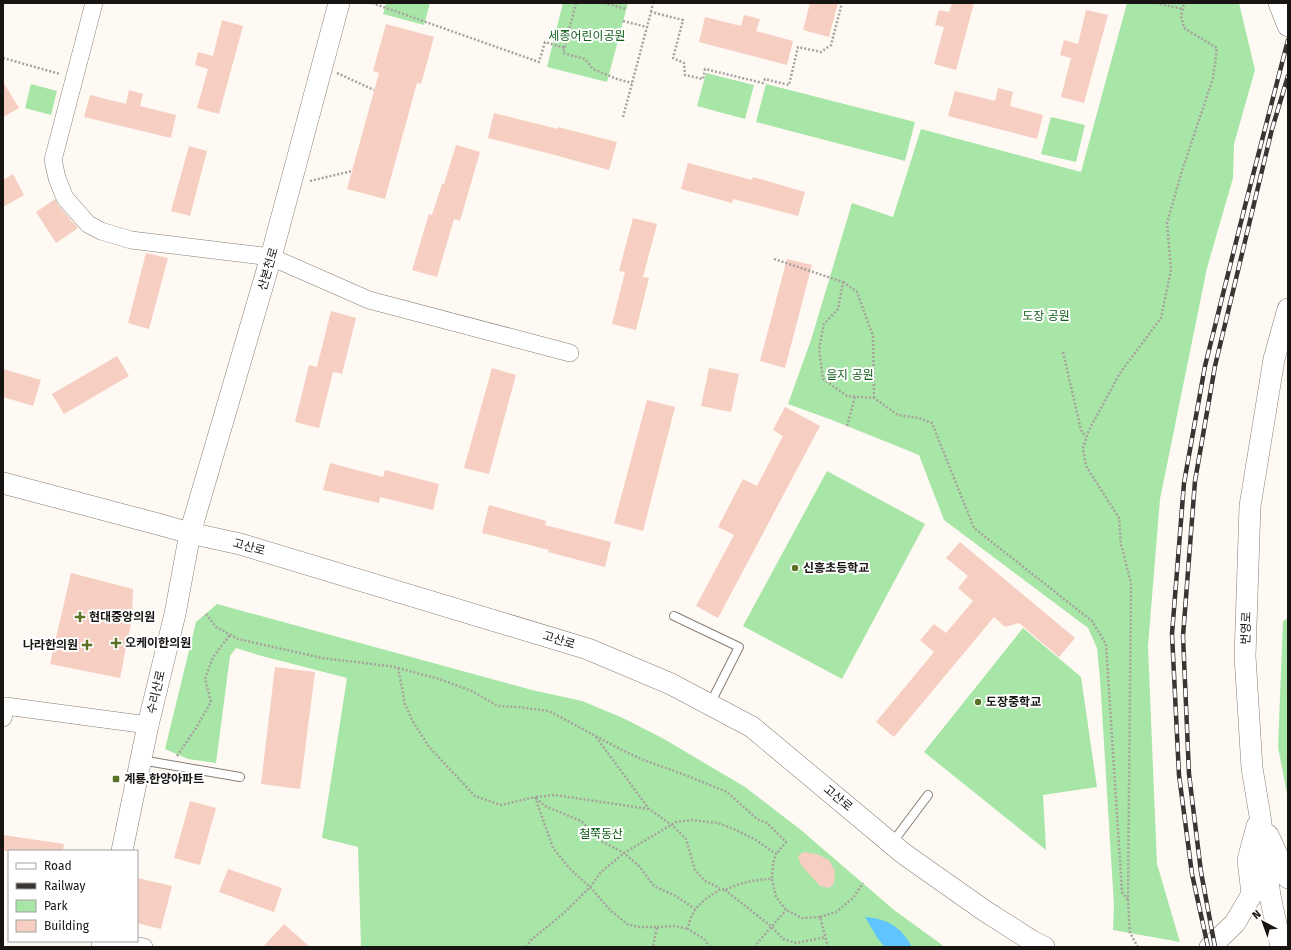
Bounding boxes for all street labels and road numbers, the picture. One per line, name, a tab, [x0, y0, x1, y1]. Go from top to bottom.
street label: 산본천로	[255, 246, 281, 292]
street label: 고산로	[231, 536, 267, 558]
street label: 번영로	[1238, 611, 1254, 645]
street label: 고산로	[541, 628, 577, 652]
street label: 수리산로	[144, 669, 168, 715]
street label: 고산로	[821, 782, 855, 814]

